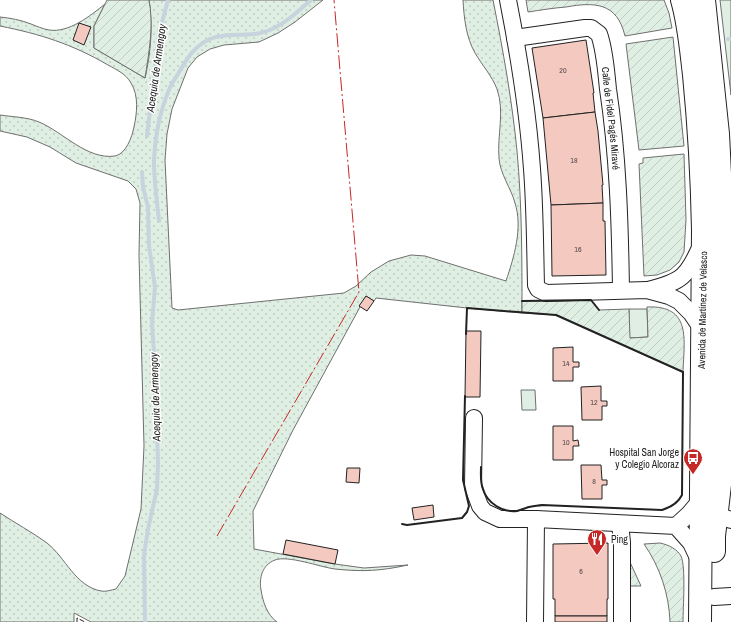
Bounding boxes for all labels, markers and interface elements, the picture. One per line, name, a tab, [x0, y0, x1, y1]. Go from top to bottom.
water label: Acequia de Armengoy	[143, 23, 169, 114]
house number: 20	[559, 65, 567, 75]
street label: Calle de Fidel Pagés Miravé	[599, 66, 623, 171]
house number: 18	[570, 155, 578, 165]
house number: 16	[574, 244, 582, 254]
street label: Avenida de Martínez de Velasco	[695, 251, 710, 370]
water label: Acequia de Armengoy	[146, 352, 164, 443]
house number: 14	[562, 358, 570, 368]
house number: 12	[590, 397, 598, 407]
house number: 10	[562, 437, 570, 447]
place label: Hospital San Jorge y Colegio Alcoraz	[609, 446, 679, 471]
bus stop icon: Hospital San Jorge y Colegio Alcoraz	[682, 447, 704, 475]
house number: 8	[592, 476, 596, 486]
restaurant icon: Ping	[586, 528, 608, 556]
place label: Ping	[611, 533, 628, 546]
house number: 6	[579, 566, 583, 576]

